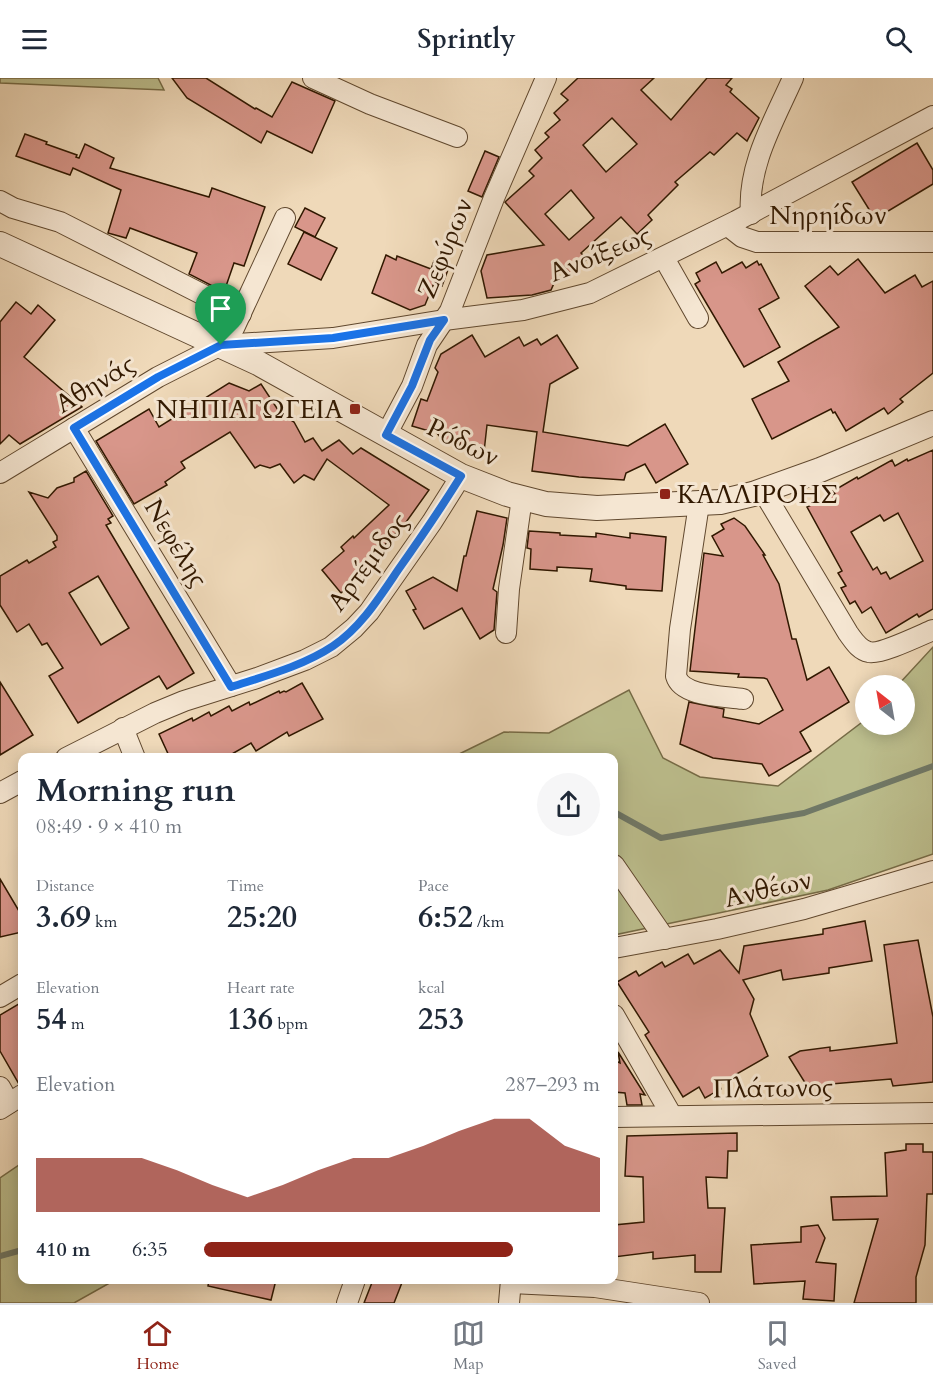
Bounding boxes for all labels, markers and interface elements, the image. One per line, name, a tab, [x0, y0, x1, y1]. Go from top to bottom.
text: Sprintly	[417, 21, 516, 58]
icon: menu	[18, 23, 51, 56]
icon: search	[882, 23, 915, 56]
street label: Ζεφύρων	[409, 193, 481, 303]
street label: Νηρηίδων	[769, 198, 887, 233]
street label: Ανοίξεως	[544, 218, 656, 290]
pin	[195, 283, 246, 345]
icon: arrive	[204, 292, 237, 325]
street label: Αθηνάς	[49, 347, 141, 421]
place label: ΝΗΠΙΑΓΩΓΕΙΑ	[156, 392, 343, 427]
marker: ΝΗΠΙΑΓΩΓΕΙΑ	[348, 402, 362, 416]
street label: Ρόδων	[421, 410, 505, 474]
place label: ΚΑΛΛΙΡΟΗΣ	[677, 477, 838, 512]
marker: ΚΑΛΛΙΡΟΗΣ	[658, 487, 672, 501]
street label: Νεφέλης	[136, 492, 216, 594]
street label: Αρτέμιδος	[319, 506, 417, 618]
north arrow	[855, 675, 915, 735]
map controls	[855, 675, 915, 735]
text: Morning run	[36, 768, 236, 813]
button: share	[537, 773, 600, 836]
text: 08:49 · 9 × 410 m	[36, 813, 182, 840]
street label: Ανθέων	[721, 862, 815, 916]
text: Distance	[36, 875, 94, 897]
text: Time	[227, 875, 264, 897]
text: Pace	[418, 875, 449, 897]
text: 3.69	[36, 897, 91, 938]
text: 25:20	[227, 897, 297, 938]
text: 6:52	[418, 897, 473, 938]
text: km	[91, 911, 117, 933]
text: /km	[473, 911, 504, 933]
text: Elevation	[36, 977, 100, 999]
text: Heart rate	[227, 977, 295, 999]
text: kcal	[418, 977, 445, 999]
text: 54	[36, 999, 67, 1040]
text: 136	[227, 999, 273, 1040]
text: 253	[418, 999, 464, 1040]
text: m	[67, 1013, 85, 1035]
text: bpm	[273, 1013, 308, 1035]
street label: Πλάτωνος	[713, 1069, 833, 1107]
text: Elevation	[36, 1071, 115, 1098]
text: 287–293 m	[505, 1071, 600, 1098]
text: 410 m	[36, 1236, 91, 1263]
text: 6:35	[132, 1236, 168, 1263]
tab: Home	[136, 1317, 179, 1375]
tab: Map	[452, 1317, 485, 1375]
tab: Saved	[758, 1317, 797, 1375]

